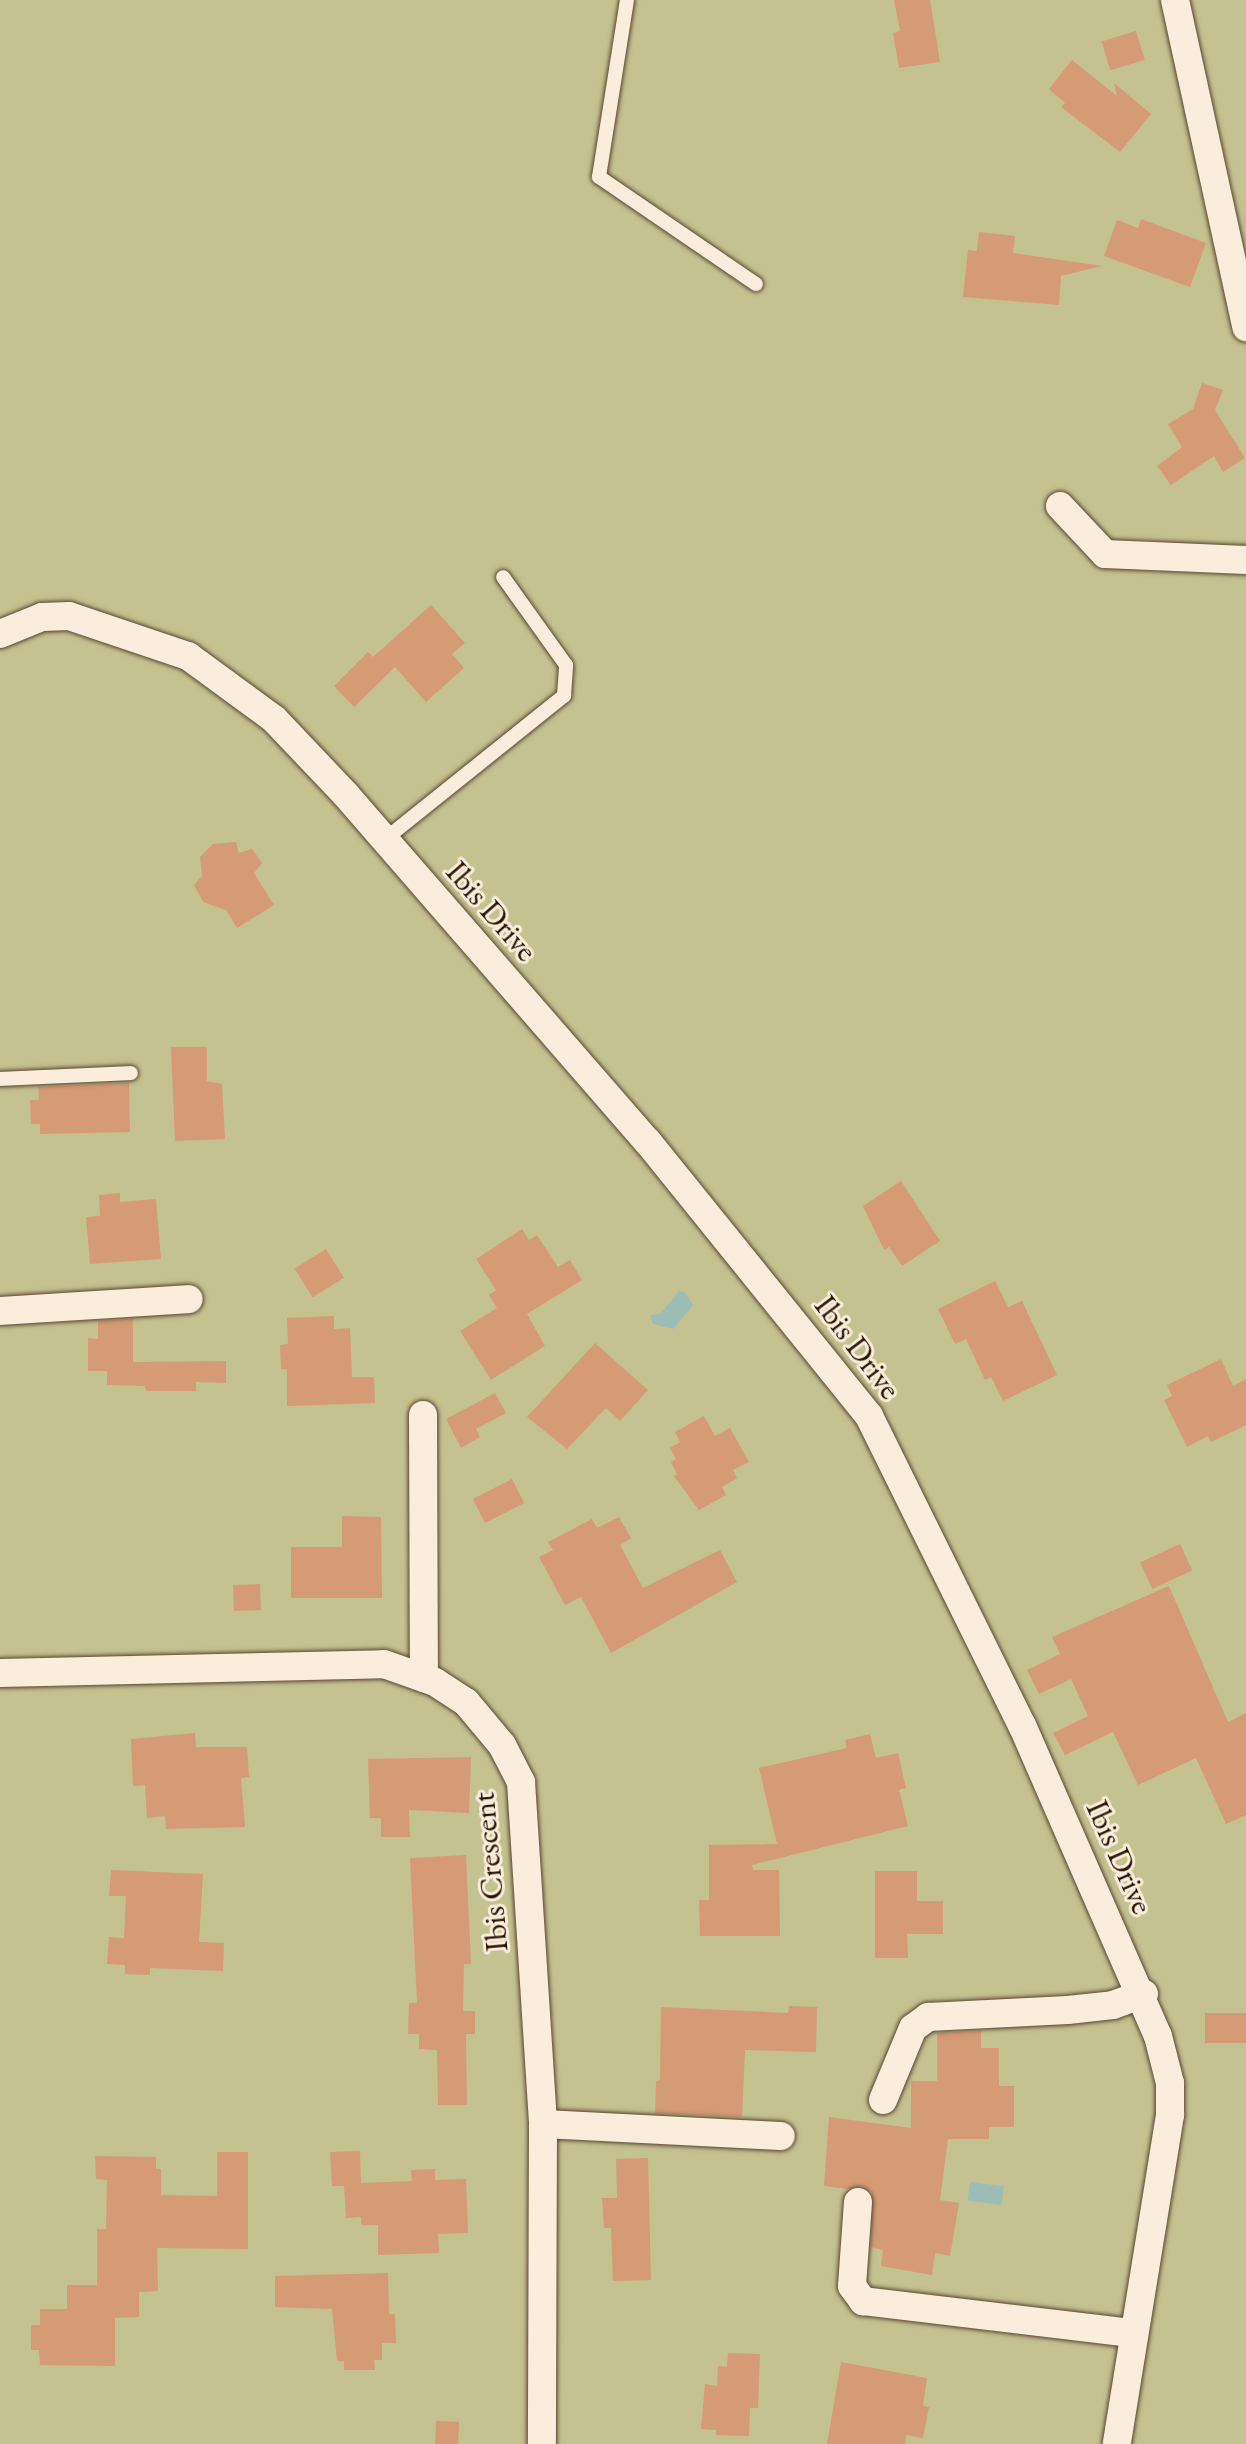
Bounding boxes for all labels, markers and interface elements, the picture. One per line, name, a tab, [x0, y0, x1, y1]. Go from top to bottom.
street label: Ibis Drive	[438, 853, 546, 969]
street label: Ibis Drive	[806, 1287, 910, 1407]
street label: Ibis Crescent	[464, 1791, 516, 1953]
street label: Ibis Drive	[1078, 1794, 1162, 1920]

